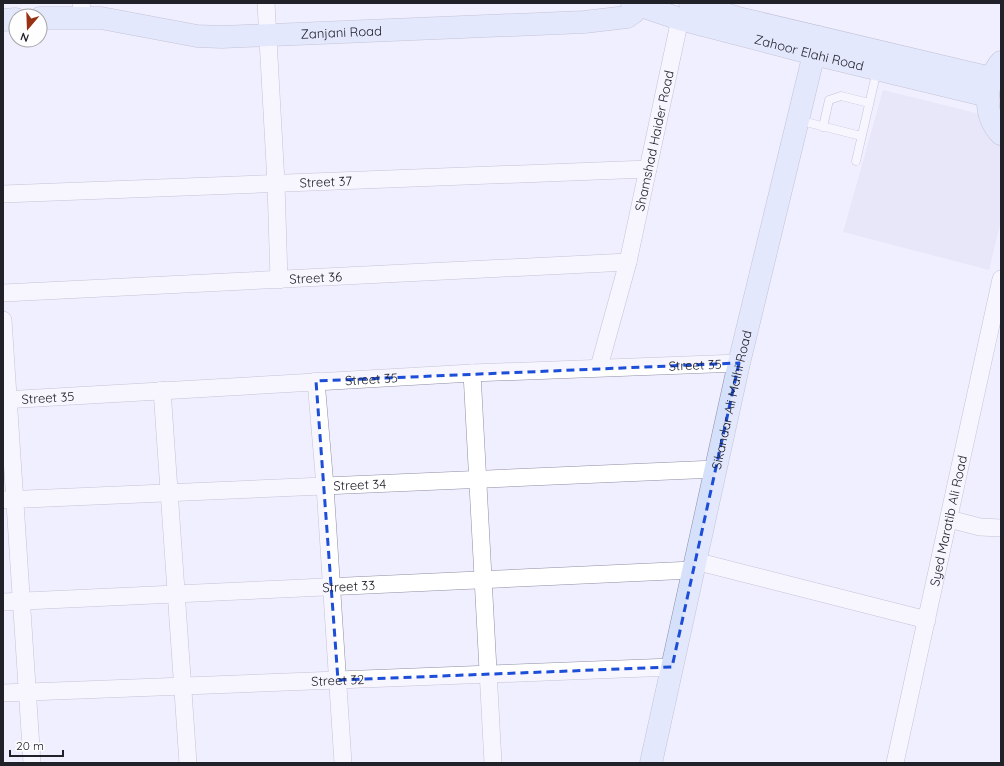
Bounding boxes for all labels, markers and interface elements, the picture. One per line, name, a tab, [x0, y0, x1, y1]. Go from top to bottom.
north arrow	[8, 8, 48, 48]
street label: Zanjani Road	[300, 22, 382, 42]
text: N	[19, 30, 31, 45]
street label: Zahoor Elahi Road	[753, 31, 866, 74]
street label: Shamshad Haider Road	[631, 69, 677, 213]
street label: Street 37	[299, 172, 353, 191]
street label: Street 36	[289, 268, 342, 287]
street label: Sikandar Ali Malhi Road	[708, 328, 755, 471]
street label: Street 35	[668, 356, 722, 374]
street label: Street 35	[344, 369, 398, 388]
street label: Street 35	[21, 388, 75, 407]
street label: Syed Maratib Ali Road	[926, 454, 970, 588]
street label: Street 34	[333, 475, 387, 494]
street label: Street 33	[322, 577, 376, 595]
street label: Street 32	[311, 671, 365, 689]
scale bar	[10, 732, 63, 758]
text: 20 m	[16, 738, 44, 753]

